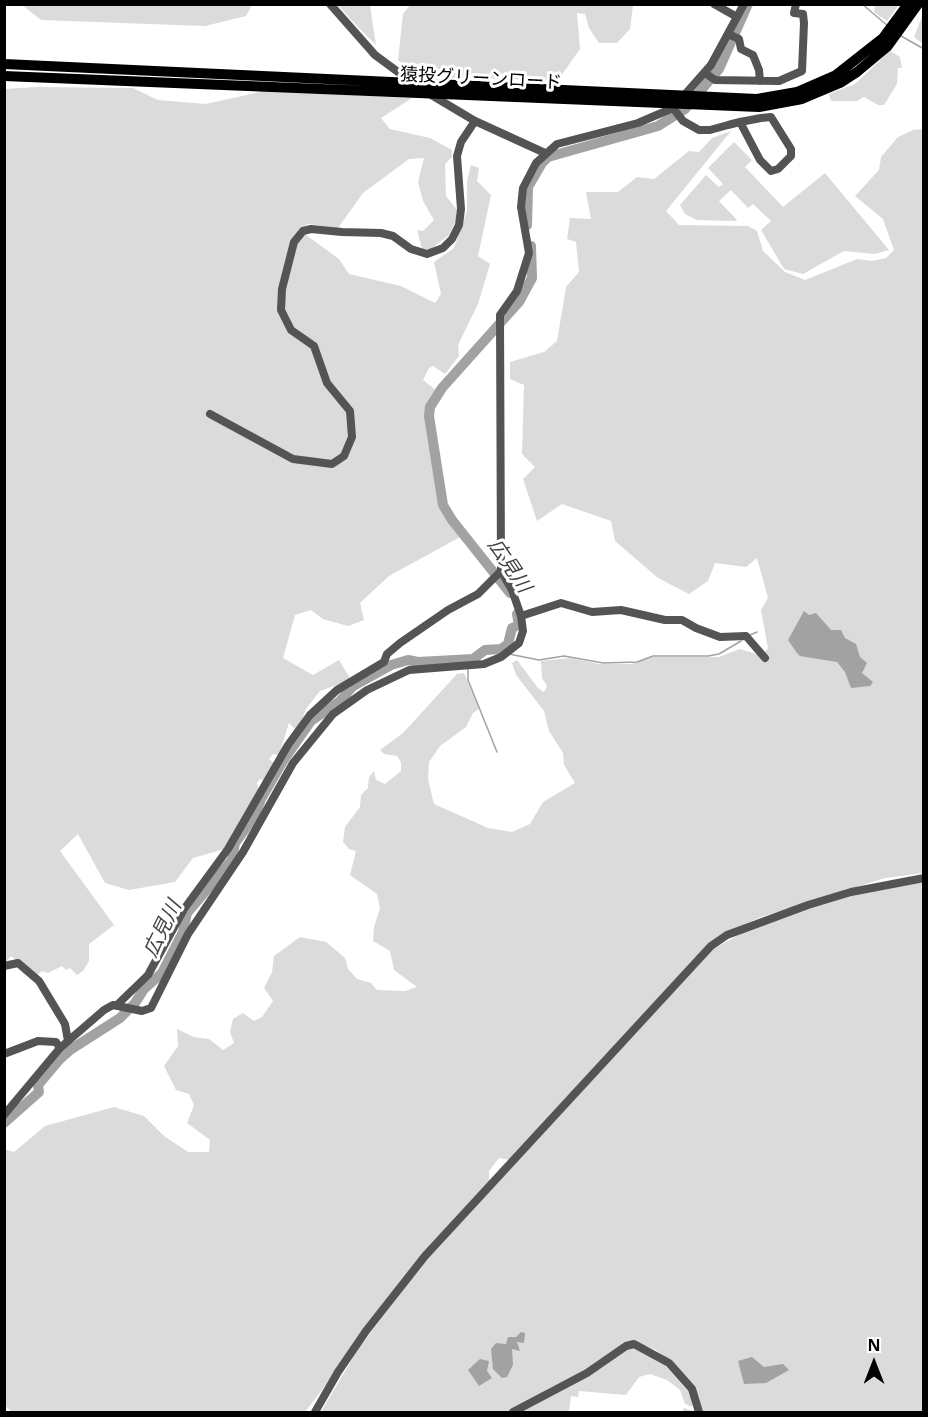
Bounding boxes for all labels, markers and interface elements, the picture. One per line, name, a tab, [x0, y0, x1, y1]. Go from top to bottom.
street label: 猿投グリーンロード	[400, 64, 562, 94]
water label: 広見川	[482, 534, 536, 598]
water label: 広見川	[139, 897, 187, 961]
north arrow	[844, 1333, 904, 1393]
text: N	[867, 1334, 881, 1356]

